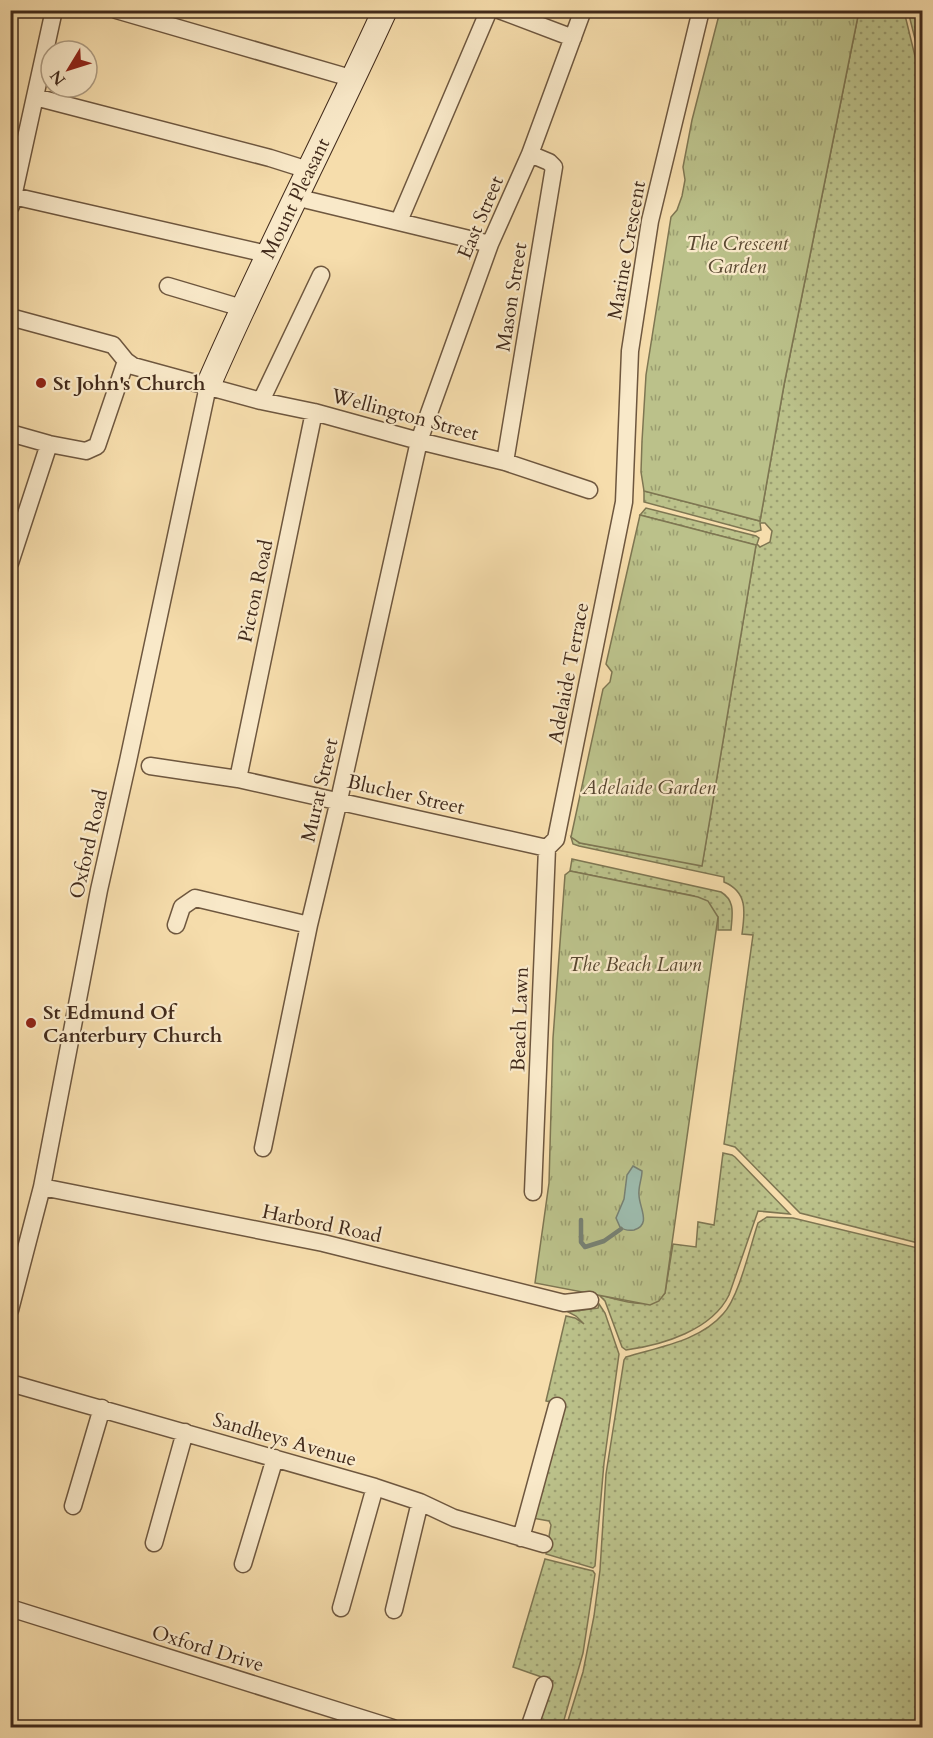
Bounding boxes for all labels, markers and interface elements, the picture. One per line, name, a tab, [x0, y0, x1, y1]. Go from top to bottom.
north arrow	[39, 39, 99, 99]
text: N	[45, 65, 71, 90]
street label: Mount Pleasant	[255, 133, 337, 263]
street label: East Street	[451, 171, 510, 263]
street label: Marine Crescent	[601, 178, 652, 322]
park label: The Crescent Garden	[686, 230, 789, 280]
street label: Mason Street	[490, 240, 534, 353]
place label: St John's Church	[53, 370, 206, 397]
marker: St John's Church	[34, 376, 48, 390]
street label: Wellington Street	[327, 382, 482, 447]
street label: Picton Road	[231, 537, 280, 645]
street label: Adelaide Terrace	[542, 600, 595, 746]
street label: Murat Street	[294, 735, 345, 845]
street label: Blucher Street	[345, 768, 468, 821]
park label: Adelaide Garden	[581, 774, 716, 801]
street label: Oxford Road	[63, 786, 114, 901]
park label: The Beach Lawn	[568, 951, 702, 978]
street label: Beach Lawn	[504, 965, 535, 1072]
place label: St Edmund Of Canterbury Church	[43, 999, 223, 1049]
marker: St Edmund Of Canterbury Church	[24, 1016, 38, 1030]
street label: Harbord Road	[260, 1198, 384, 1249]
street label: Sandheys Avenue	[210, 1406, 360, 1473]
street label: Oxford Drive	[149, 1619, 267, 1678]

